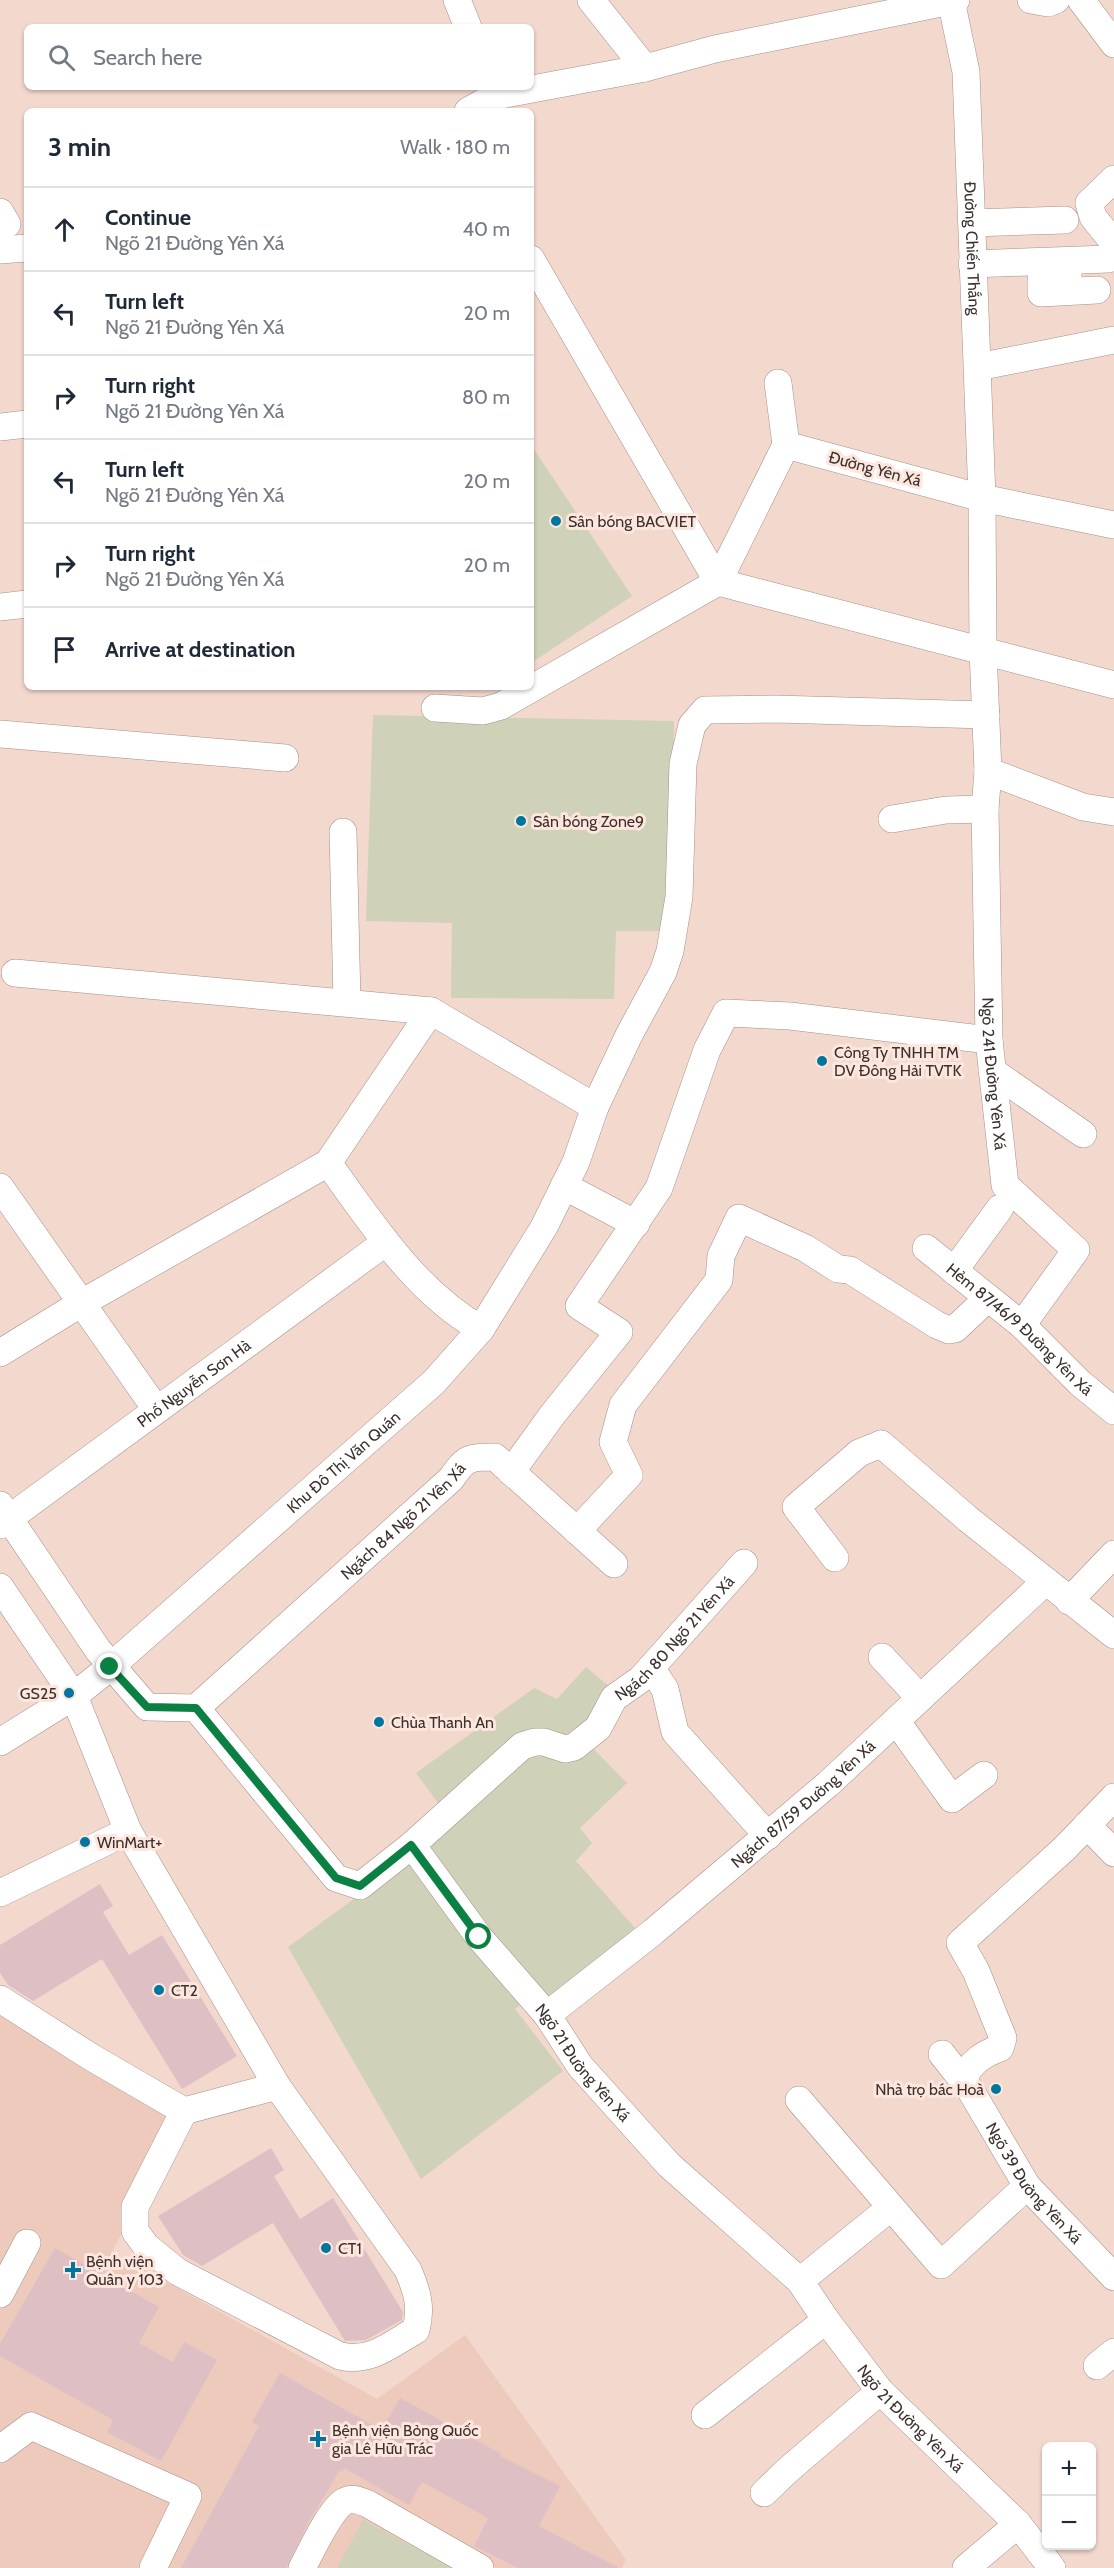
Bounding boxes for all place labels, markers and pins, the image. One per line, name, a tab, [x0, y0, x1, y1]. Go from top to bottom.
place label: Sân bóng BACVIET	[568, 512, 697, 531]
marker: Sân bóng BACVIET	[549, 514, 563, 528]
place label: Sân bóng Zone9	[533, 812, 644, 831]
marker: Sân bóng Zone9	[514, 814, 528, 828]
place label: Công Ty TNHH TM DV Đông Hải TVTK	[834, 1043, 961, 1080]
marker: Công Ty TNHH TM DV Đông Hải TVTK	[815, 1054, 829, 1068]
place label: GS25	[20, 1684, 57, 1703]
marker: GS25	[62, 1686, 76, 1700]
place label: Chùa Thanh An	[391, 1713, 494, 1732]
marker: Chùa Thanh An	[372, 1715, 386, 1729]
place label: WinMart+	[97, 1833, 162, 1852]
marker: WinMart+	[78, 1835, 92, 1849]
place label: CT2	[171, 1981, 198, 2000]
marker: CT2	[152, 1983, 166, 1997]
place label: Nhà trọ bác Hoà	[875, 2080, 984, 2099]
marker: Nhà trọ bác Hoà	[989, 2082, 1003, 2096]
place label: CT1	[338, 2239, 362, 2258]
marker: CT1	[319, 2241, 333, 2255]
place label: Bệnh viện Quân y 103	[86, 2252, 164, 2289]
marker: Bệnh viện Quân y 103	[64, 2261, 82, 2279]
place label: Bệnh viện Bỏng Quốc gia Lê Hữu Trác	[332, 2421, 479, 2458]
marker: Bệnh viện Bỏng Quốc gia Lê Hữu Trác	[309, 2430, 327, 2448]

